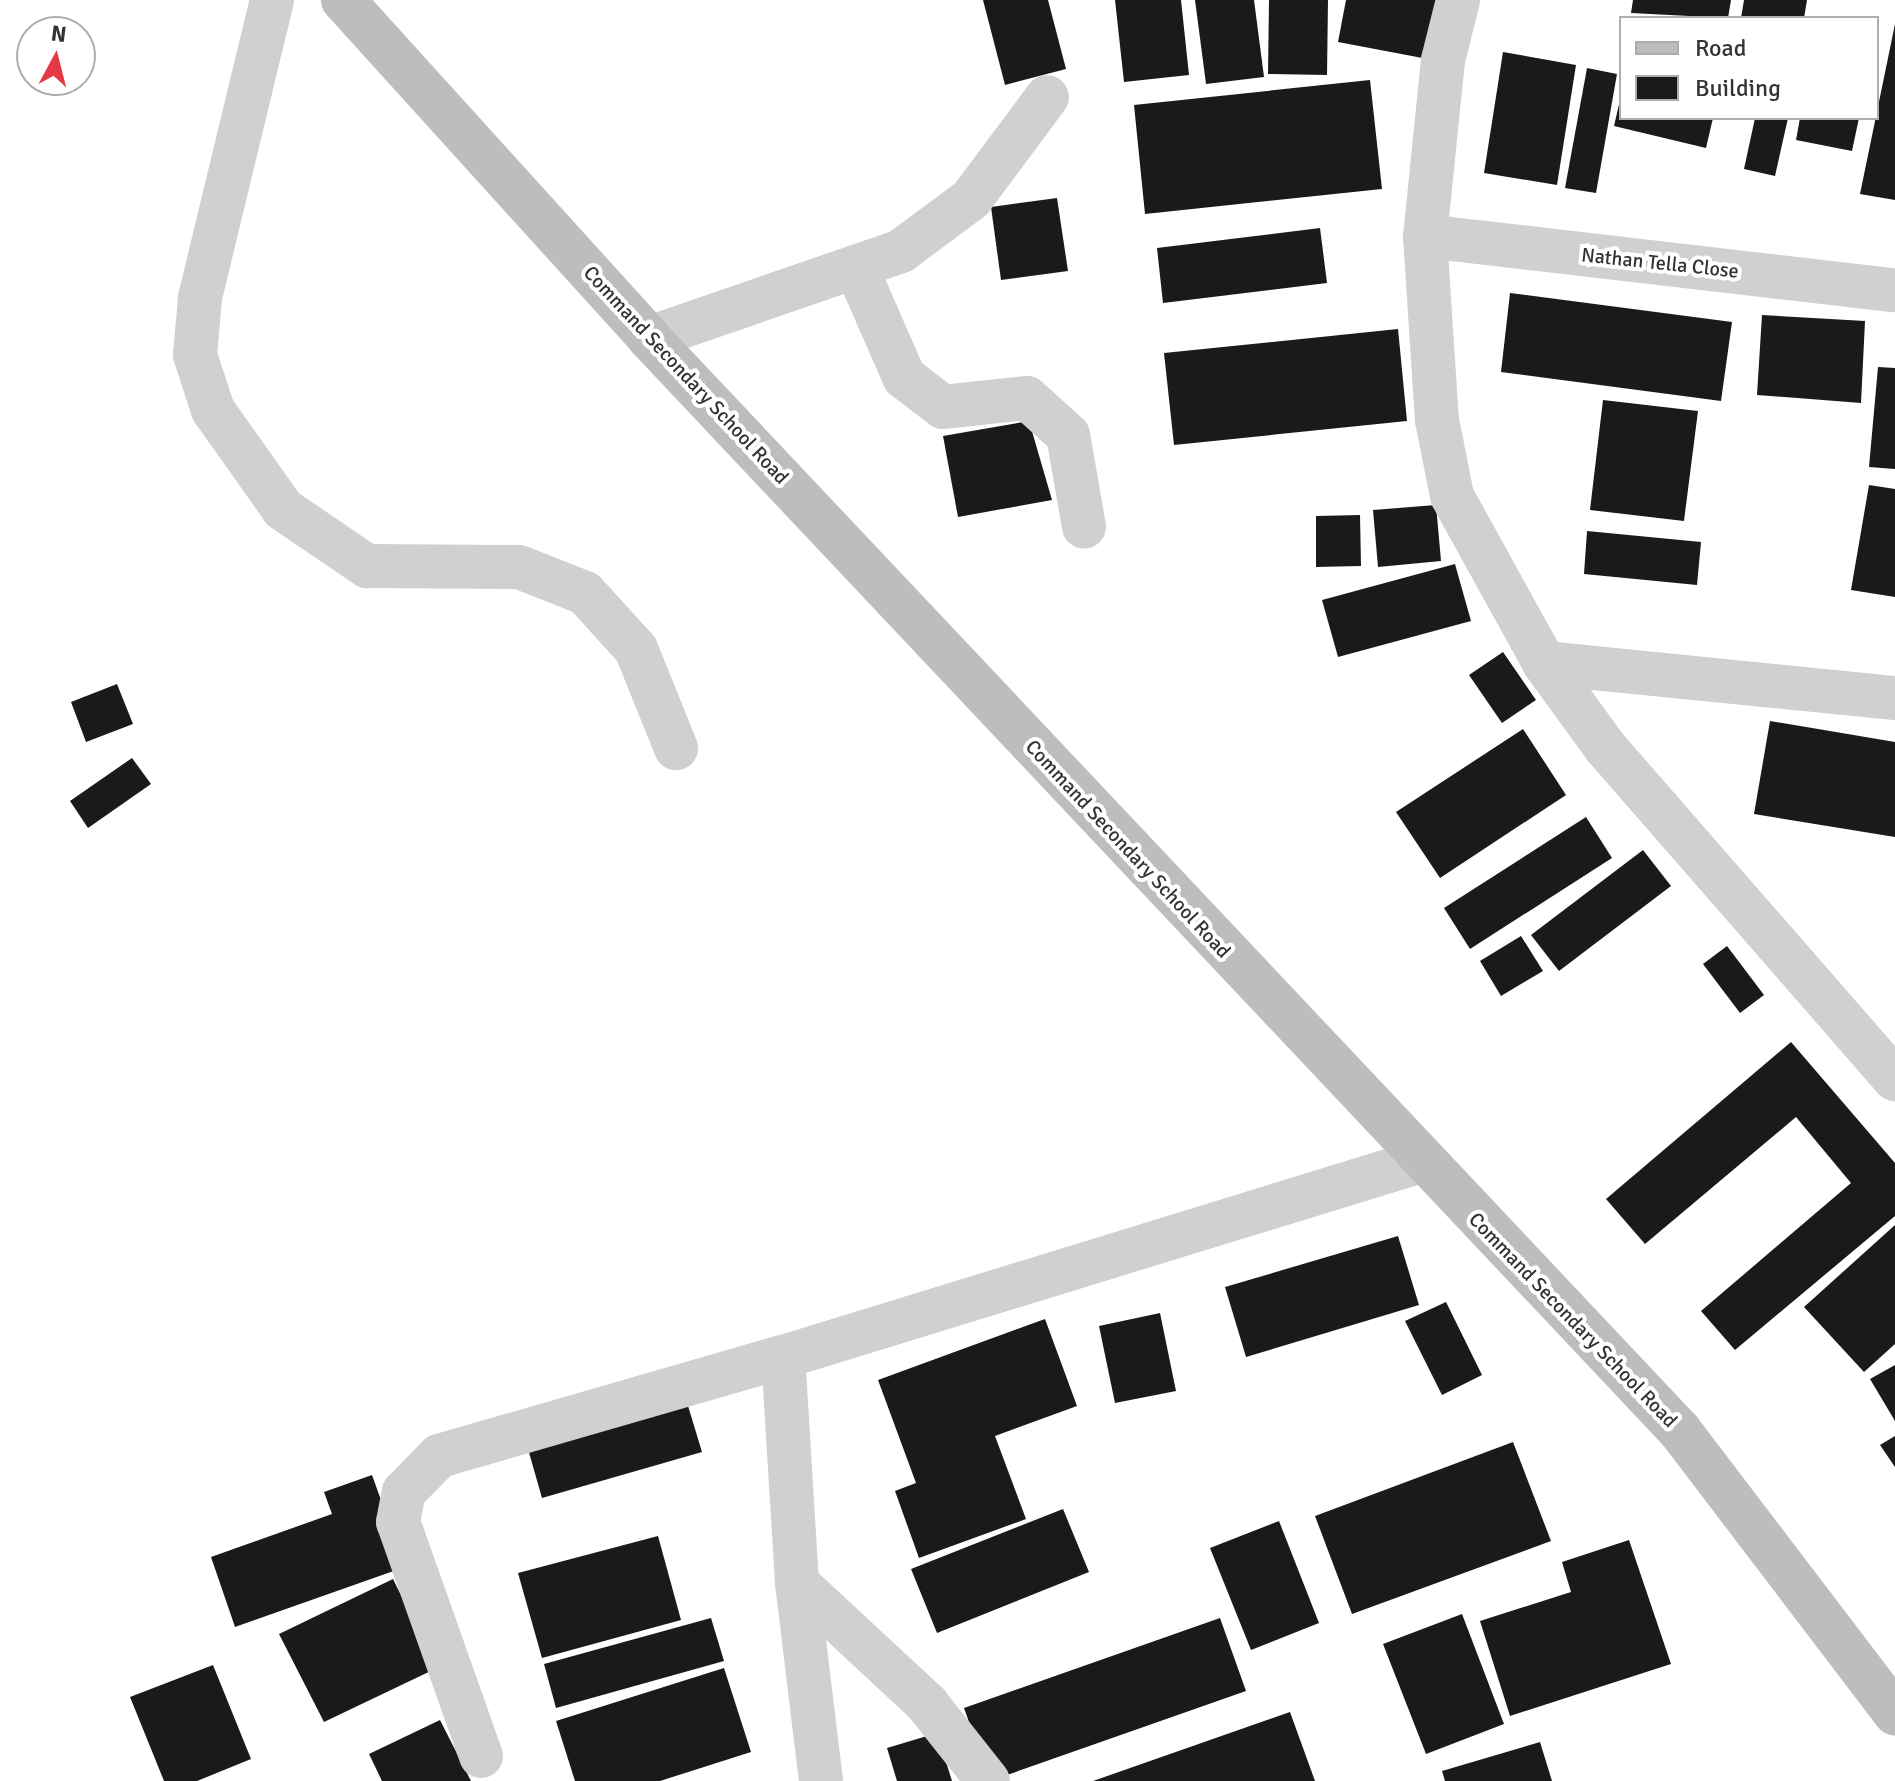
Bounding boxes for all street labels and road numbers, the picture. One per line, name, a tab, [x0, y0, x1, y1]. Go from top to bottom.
street label: Nathan Tella Close	[1580, 243, 1740, 283]
street label: Command Secondary School Road	[578, 261, 794, 489]
street label: Command Secondary School Road	[1020, 735, 1236, 963]
street label: Command Secondary School Road	[1464, 1207, 1682, 1433]

